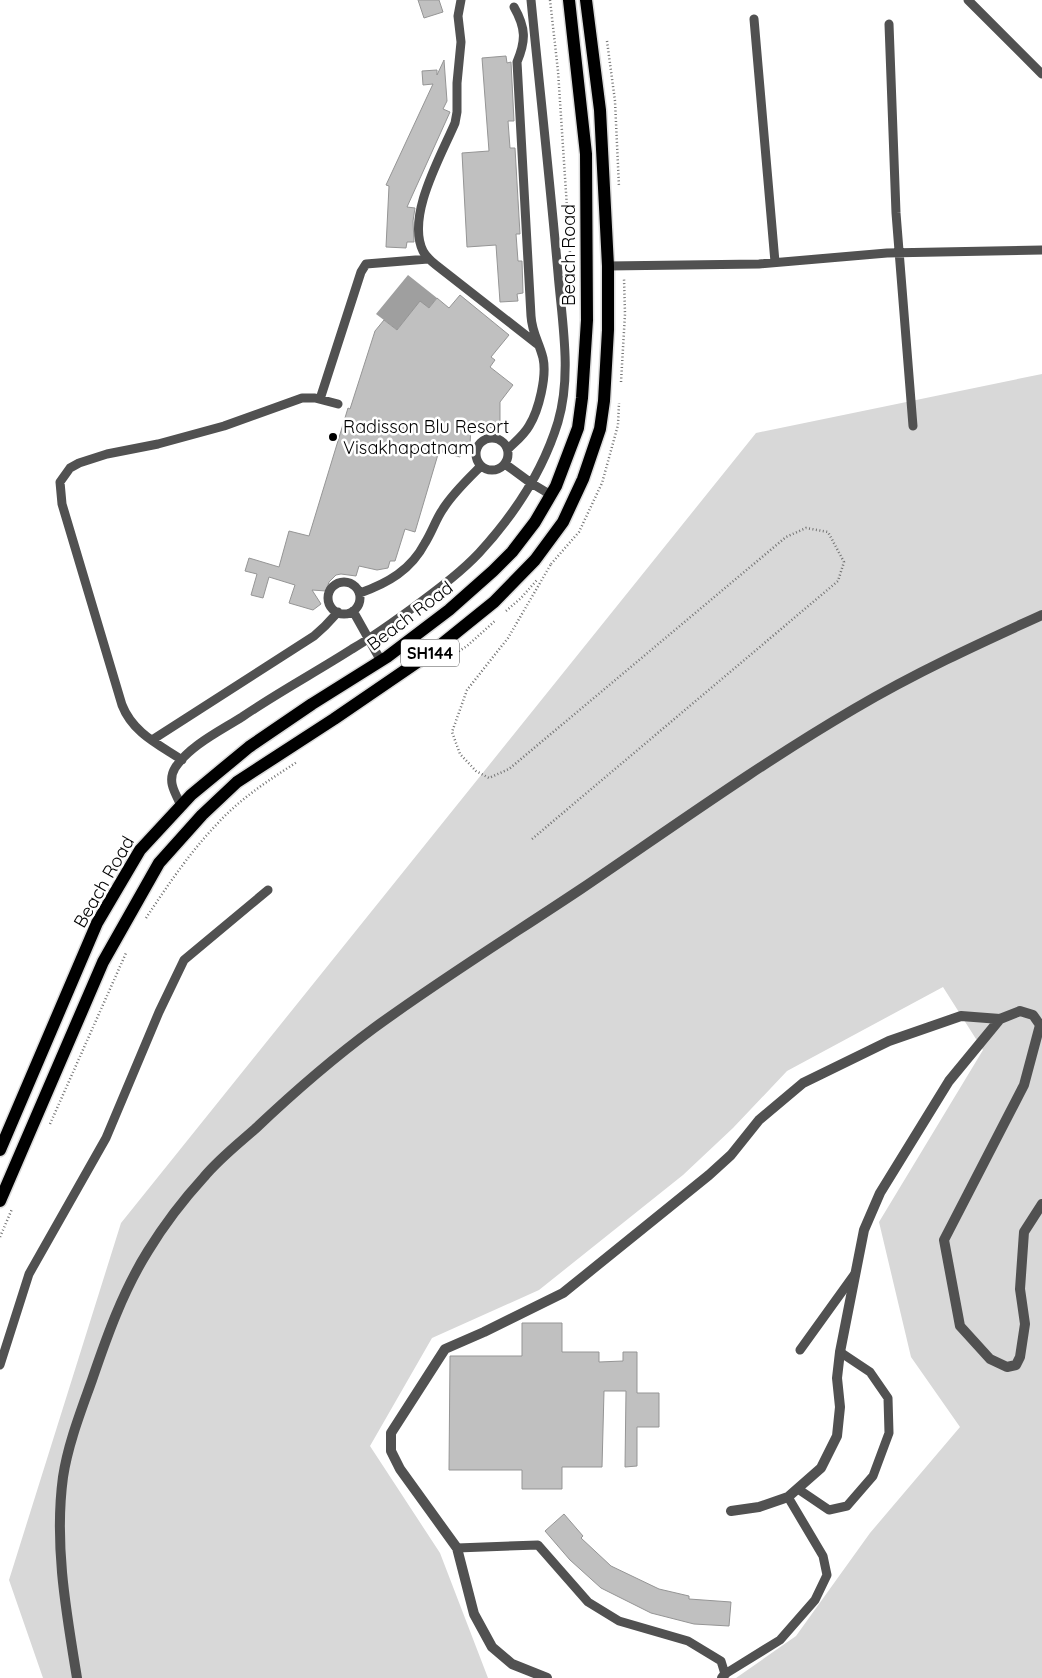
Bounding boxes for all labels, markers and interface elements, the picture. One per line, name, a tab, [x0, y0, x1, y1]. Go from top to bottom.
street label: Beach Road	[557, 204, 580, 306]
place label: Radisson Blu Resort Visakhapatnam	[343, 415, 509, 459]
marker: Radisson Blu Resort Visakhapatnam	[327, 431, 339, 443]
street label: Beach Road	[362, 576, 457, 655]
road number: SH144	[401, 640, 459, 666]
street label: Beach Road	[68, 832, 139, 932]

